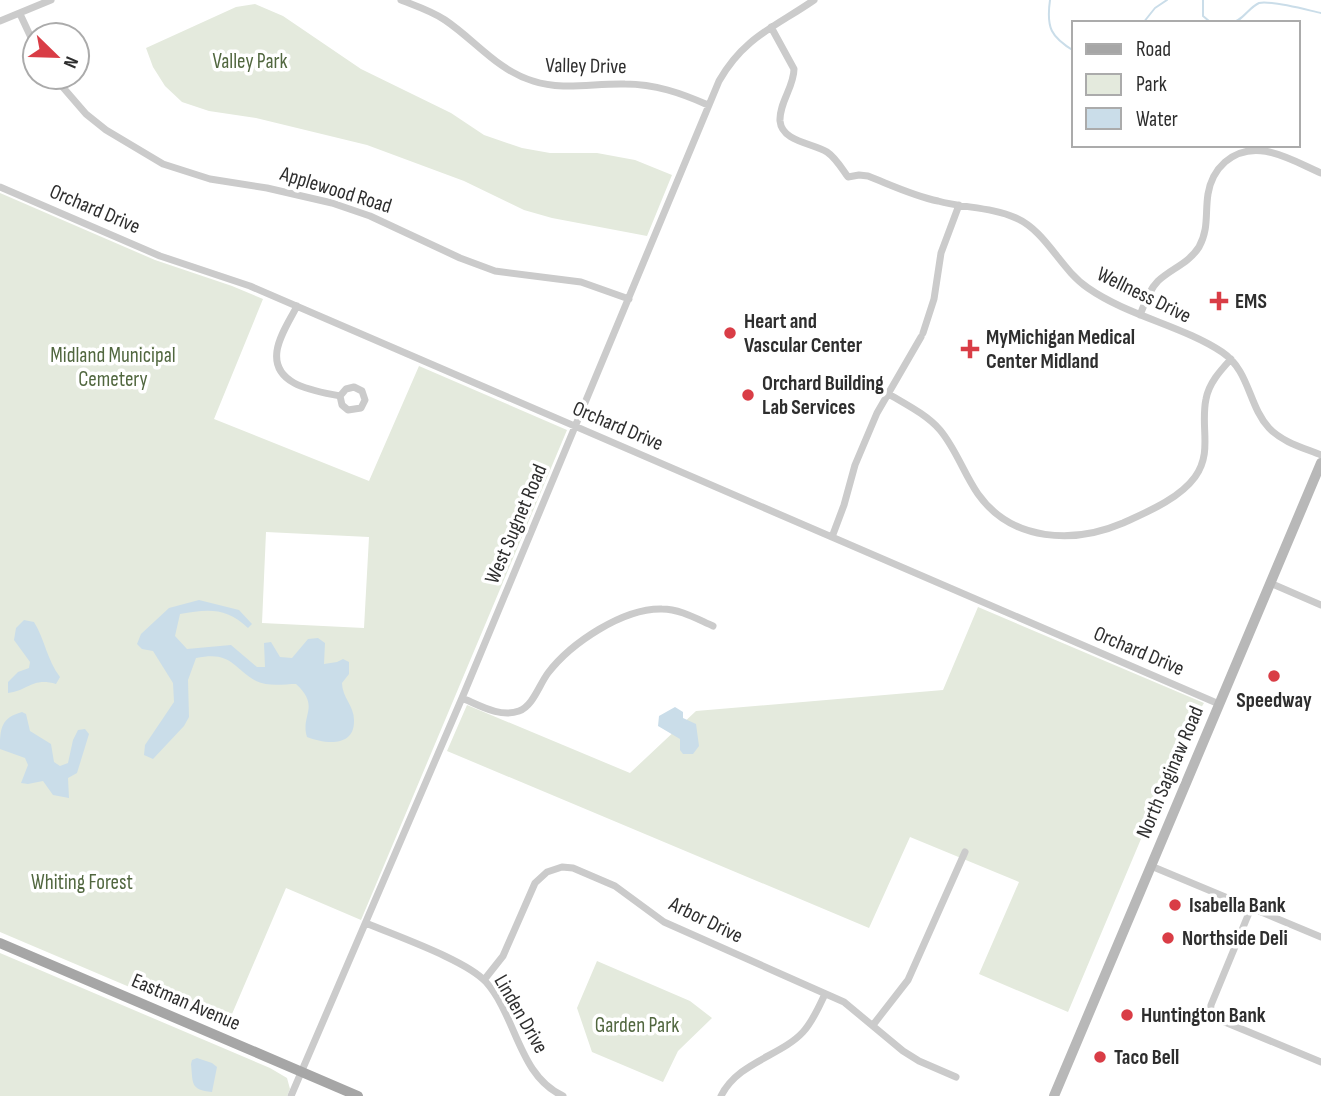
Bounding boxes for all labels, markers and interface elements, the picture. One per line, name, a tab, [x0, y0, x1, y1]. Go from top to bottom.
north arrow	[21, 21, 91, 91]
legend	[1072, 21, 1300, 147]
text: Road	[1136, 37, 1171, 62]
park label: Valley Park	[212, 49, 288, 74]
text: N	[58, 53, 83, 71]
street label: Valley Drive	[545, 53, 627, 79]
text: Park	[1136, 72, 1167, 97]
text: Water	[1136, 107, 1178, 132]
street label: Applewood Road	[276, 161, 395, 219]
street label: Orchard Drive	[46, 179, 144, 239]
street label: Wellness Drive	[1093, 261, 1195, 329]
place label: EMS	[1235, 289, 1267, 314]
marker: EMS	[1209, 291, 1229, 311]
place label: Heart and Vascular Center	[744, 309, 863, 358]
marker: Heart and Vascular Center	[722, 325, 738, 341]
place label: MyMichigan Medical Center Midland	[986, 325, 1135, 374]
marker: MyMichigan Medical Center Midland	[960, 339, 980, 359]
park label: Midland Municipal Cemetery	[50, 343, 176, 392]
place label: Orchard Building Lab Services	[762, 371, 884, 420]
marker: Orchard Building Lab Services	[740, 387, 756, 403]
street label: Orchard Drive	[569, 396, 667, 456]
street label: West Sugnet Road	[480, 461, 552, 587]
street label: Orchard Drive	[1090, 621, 1188, 681]
marker: Speedway	[1266, 668, 1282, 684]
place label: Speedway	[1236, 688, 1312, 713]
street label: North Saginaw Road	[1131, 702, 1209, 842]
park label: Whiting Forest	[31, 870, 133, 895]
street label: Arbor Drive	[664, 891, 747, 949]
place label: Isabella Bank	[1189, 893, 1286, 918]
marker: Isabella Bank	[1167, 897, 1183, 913]
place label: Northside Deli	[1182, 926, 1288, 951]
marker: Northside Deli	[1160, 930, 1176, 946]
street label: Eastman Avenue	[128, 968, 244, 1036]
street label: Linden Drive	[488, 970, 554, 1058]
place label: Huntington Bank	[1141, 1003, 1266, 1028]
marker: Huntington Bank	[1119, 1007, 1135, 1023]
park label: Garden Park	[595, 1013, 679, 1038]
place label: Taco Bell	[1114, 1045, 1179, 1070]
marker: Taco Bell	[1092, 1049, 1108, 1065]

